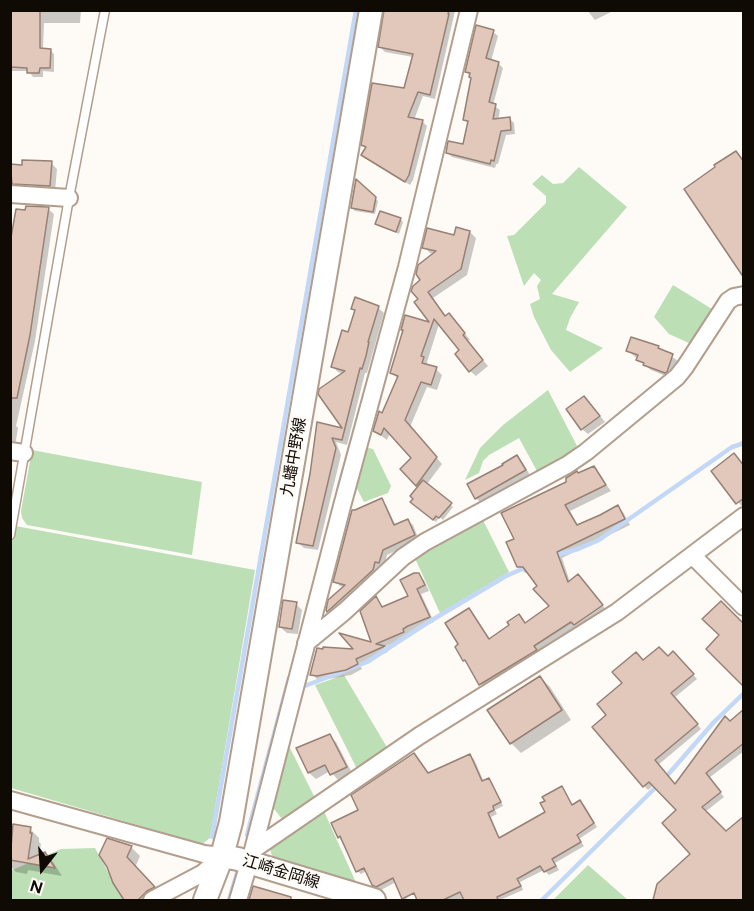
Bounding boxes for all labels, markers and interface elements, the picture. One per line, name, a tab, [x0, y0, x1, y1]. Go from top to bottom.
street label: 九蟠中野線	[278, 416, 310, 498]
north arrow	[12, 839, 72, 899]
street label: 江崎金岡線	[240, 851, 322, 893]
text: N	[28, 876, 45, 898]

